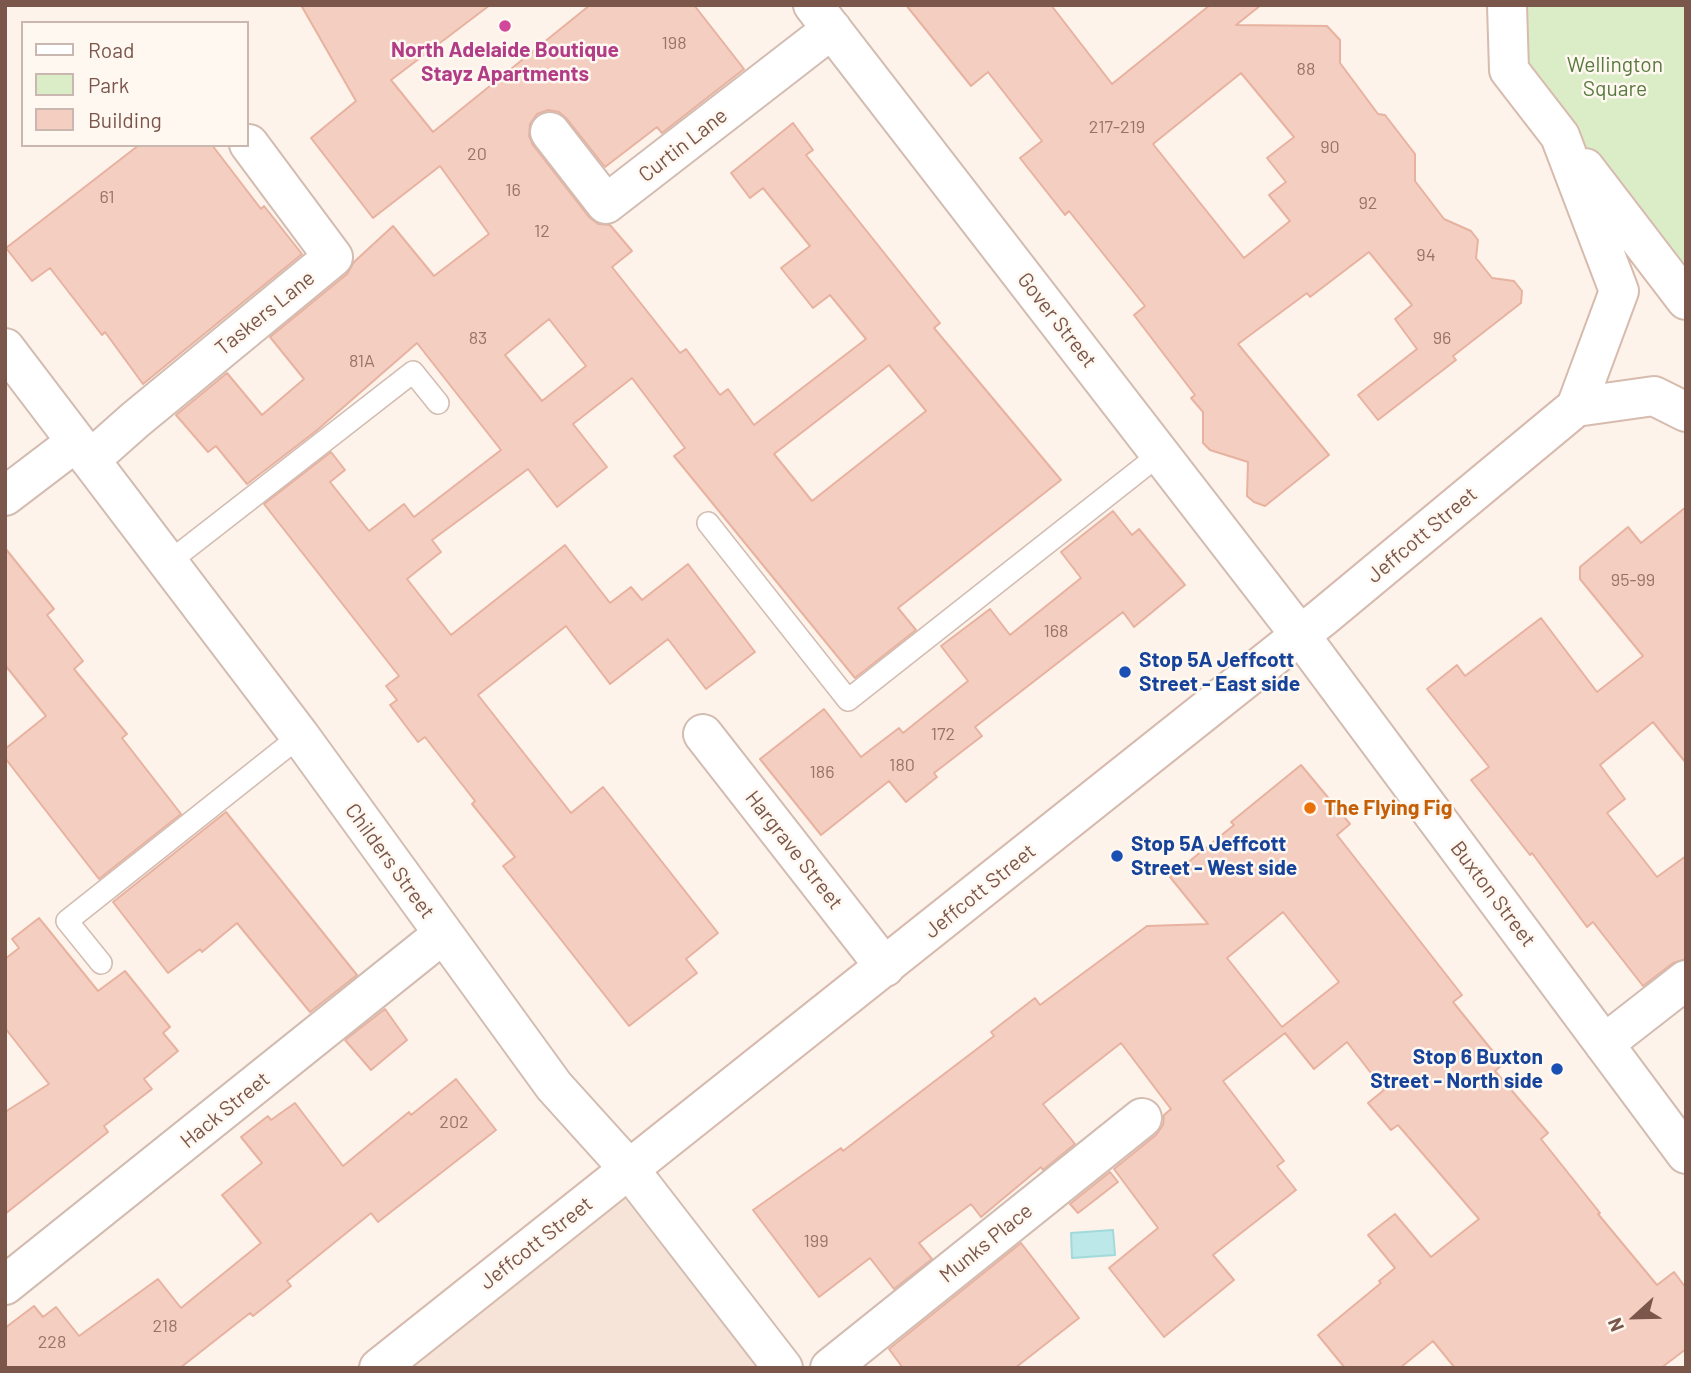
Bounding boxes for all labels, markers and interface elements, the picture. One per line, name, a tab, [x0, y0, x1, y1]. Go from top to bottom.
marker: North Adelaide Boutique Stayz Apartments	[497, 18, 513, 34]
legend	[21, 21, 248, 147]
house number: 198	[661, 32, 687, 54]
text: Road	[88, 37, 134, 62]
place label: North Adelaide Boutique Stayz Apartments	[391, 37, 619, 87]
park label: Wellington Square	[1567, 52, 1663, 102]
house number: 88	[1297, 58, 1315, 80]
text: Park	[88, 72, 129, 97]
street label: Curtin Lane	[634, 103, 732, 187]
text: Building	[88, 107, 162, 132]
house number: 217-219	[1089, 116, 1145, 138]
house number: 90	[1320, 136, 1340, 158]
house number: 20	[467, 143, 487, 165]
house number: 16	[505, 179, 521, 201]
house number: 61	[99, 186, 115, 208]
house number: 92	[1358, 192, 1378, 214]
house number: 12	[534, 220, 550, 242]
house number: 94	[1416, 244, 1436, 266]
street label: Taskers Lane	[210, 265, 320, 361]
street label: Gover Street	[1012, 267, 1102, 373]
house number: 83	[469, 327, 487, 349]
house number: 96	[1433, 327, 1451, 349]
house number: 81A	[349, 350, 375, 372]
street label: Jeffcott Street	[1362, 482, 1482, 588]
house number: 95-99	[1611, 569, 1655, 591]
house number: 168	[1044, 620, 1068, 642]
place label: Stop 5A Jeffcott Street - East side	[1139, 647, 1300, 697]
marker: Stop 5A Jeffcott Street - East side	[1117, 664, 1133, 680]
house number: 172	[931, 723, 955, 745]
house number: 180	[889, 754, 915, 776]
house number: 186	[810, 761, 834, 783]
street label: Hargrave Street	[740, 786, 848, 914]
place label: The Flying Fig	[1324, 795, 1452, 821]
street label: Childers Street	[340, 799, 440, 923]
marker: The Flying Fig	[1302, 800, 1318, 816]
place label: Stop 5A Jeffcott Street - West side	[1131, 831, 1297, 881]
street label: Buxton Street	[1445, 836, 1541, 952]
street label: Jeffcott Street	[919, 838, 1041, 944]
marker: Stop 5A Jeffcott Street - West side	[1109, 848, 1125, 864]
place label: Stop 6 Buxton Street - North side	[1370, 1044, 1543, 1094]
marker: Stop 6 Buxton Street - North side	[1549, 1061, 1565, 1077]
street label: Hack Street	[175, 1066, 275, 1154]
house number: 202	[439, 1111, 469, 1133]
street label: Jeffcott Street	[475, 1191, 597, 1295]
street label: Munks Place	[934, 1198, 1038, 1288]
house number: 199	[803, 1230, 829, 1252]
north arrow	[1600, 1282, 1670, 1352]
house number: 218	[152, 1315, 178, 1337]
text: N	[1602, 1315, 1628, 1335]
house number: 228	[38, 1331, 66, 1353]

